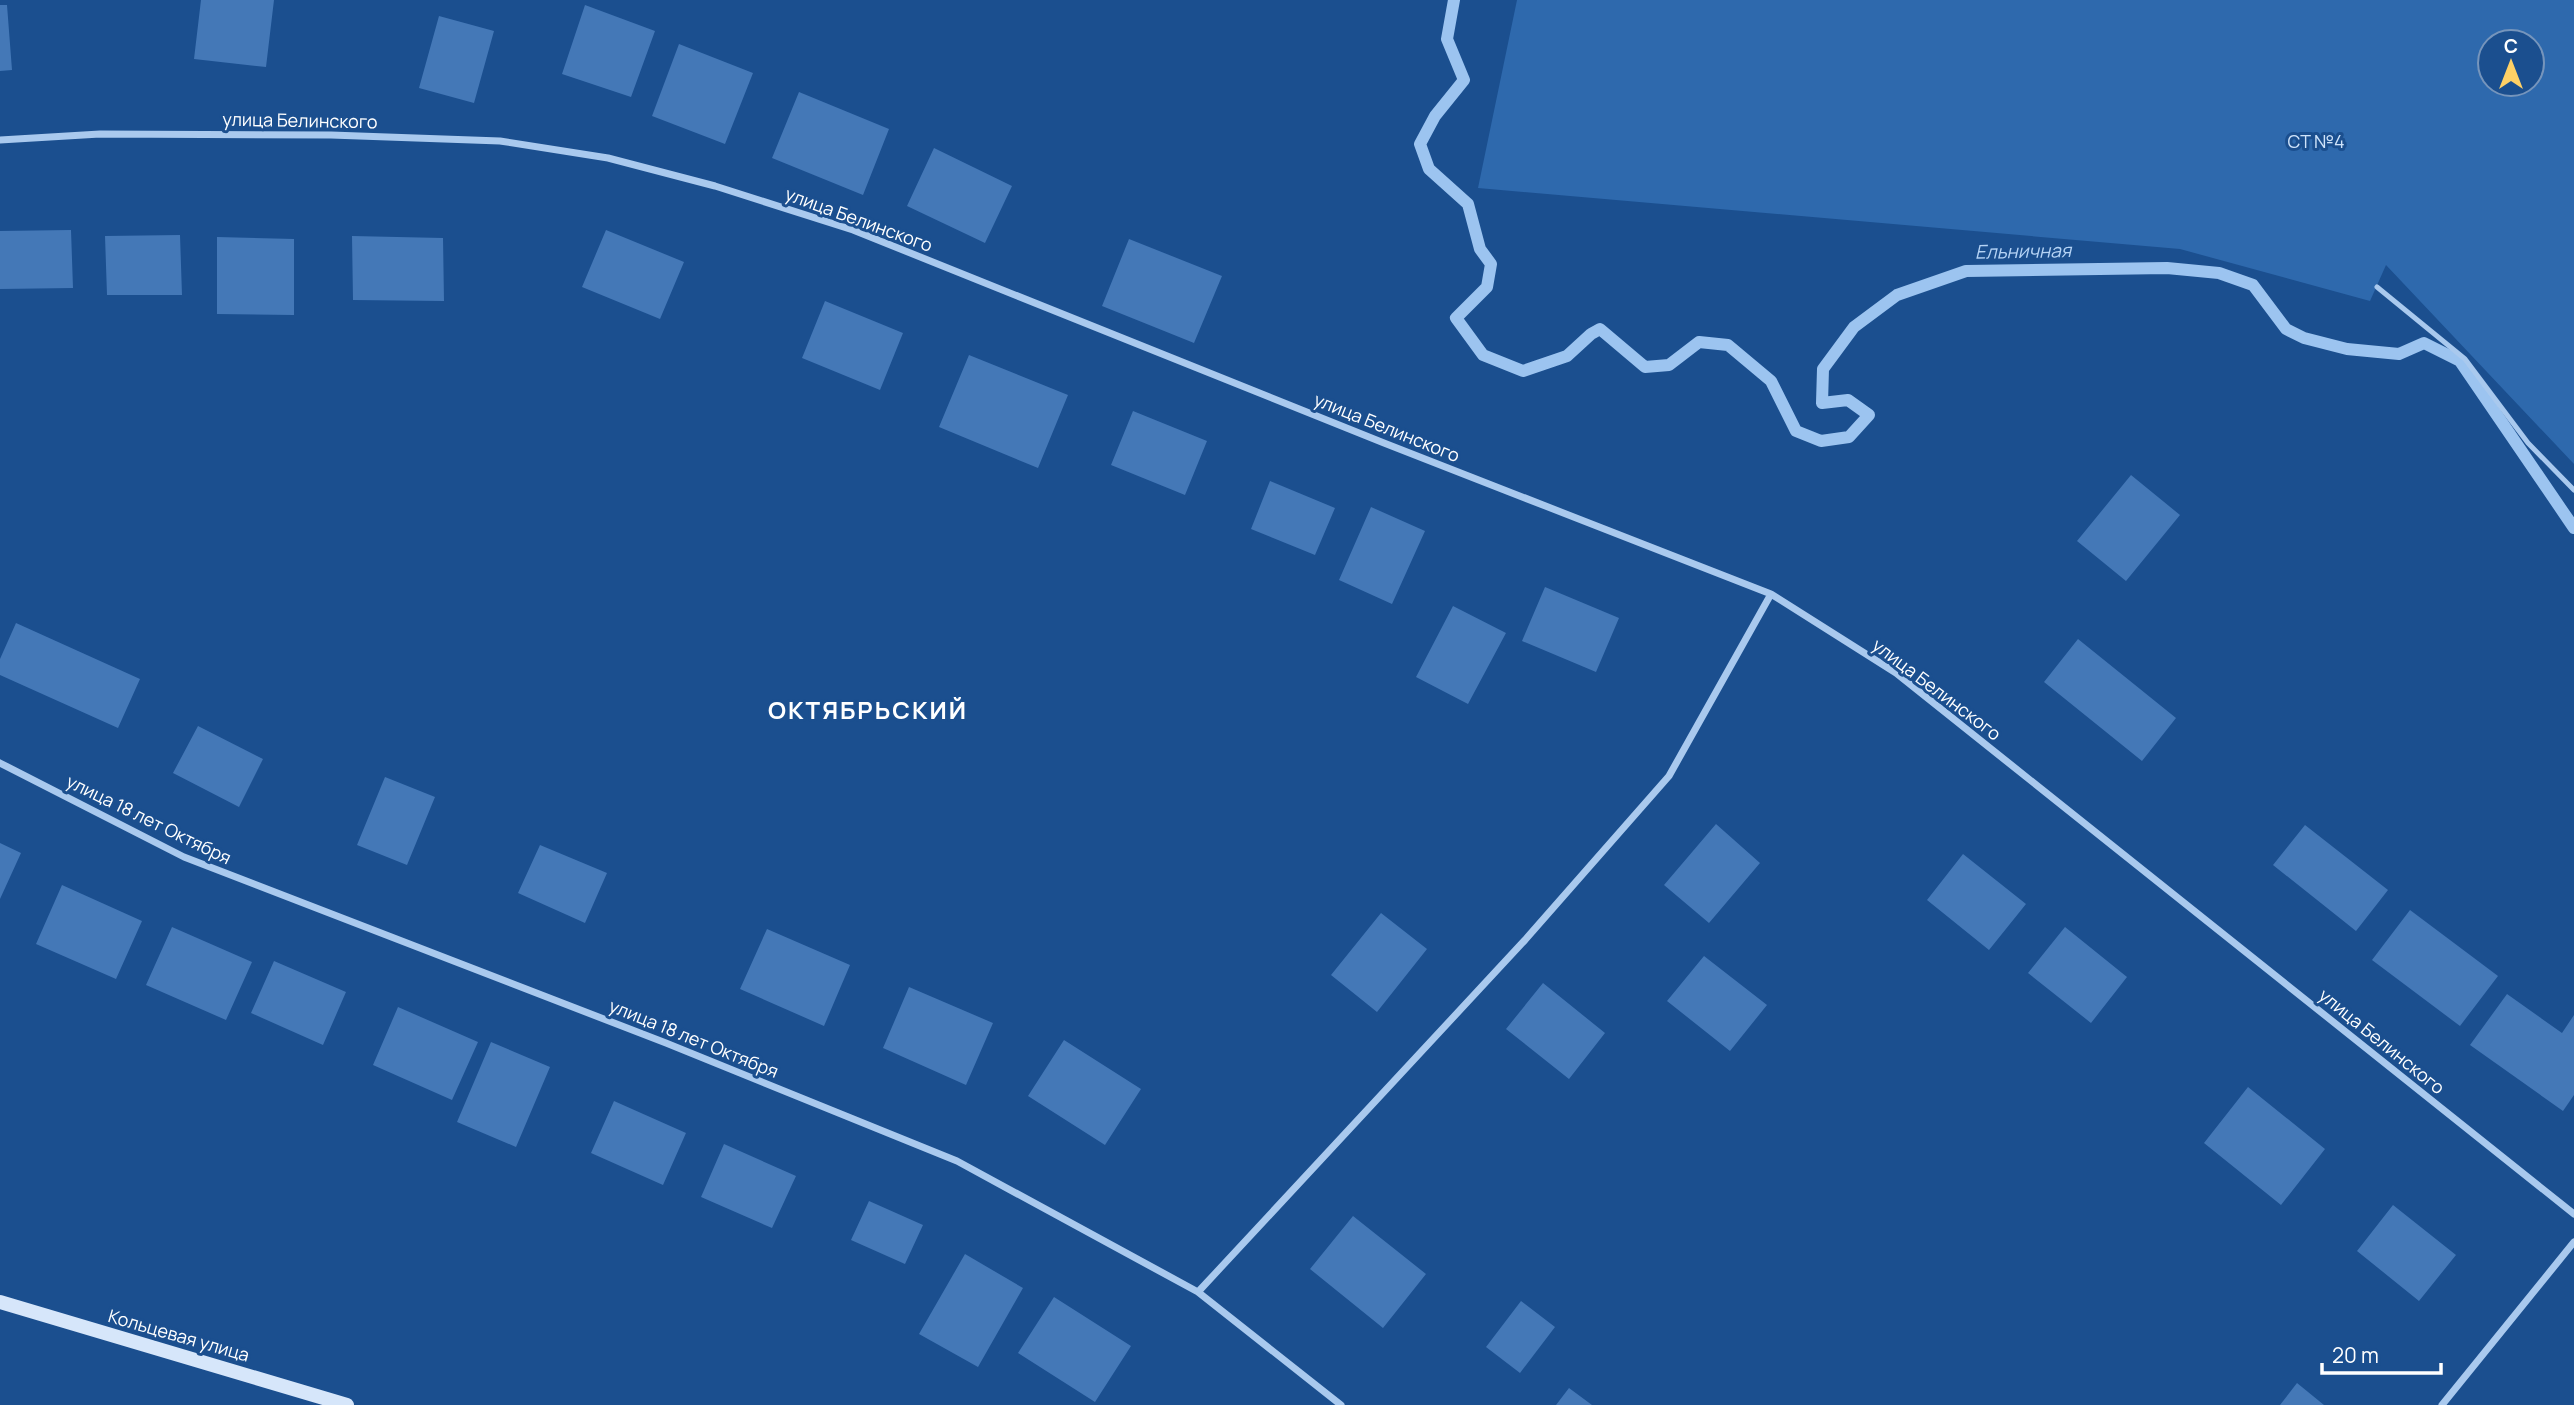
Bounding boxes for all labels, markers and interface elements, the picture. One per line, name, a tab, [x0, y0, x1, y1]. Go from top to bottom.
north arrow	[2476, 28, 2546, 98]
text: С	[2504, 33, 2518, 59]
street label: улица Белинского	[222, 107, 378, 133]
park label: СТ №4	[2287, 129, 2345, 153]
street label: улица Белинского	[782, 181, 936, 257]
water label: Ельничная	[1975, 237, 2073, 265]
street label: улица Белинского	[1311, 387, 1463, 467]
street label: улица Белинского	[1868, 633, 2006, 745]
district label: ОКТЯБРЬСКИЙ	[768, 693, 968, 726]
street label: улица 18 лет Октября	[63, 769, 235, 869]
street label: улица Белинского	[2314, 983, 2450, 1099]
street label: улица 18 лет Октября	[606, 993, 782, 1083]
street label: Кольцевая улица	[106, 1303, 252, 1367]
scale bar	[2322, 1332, 2441, 1376]
text: 20 m	[2332, 1341, 2379, 1369]

